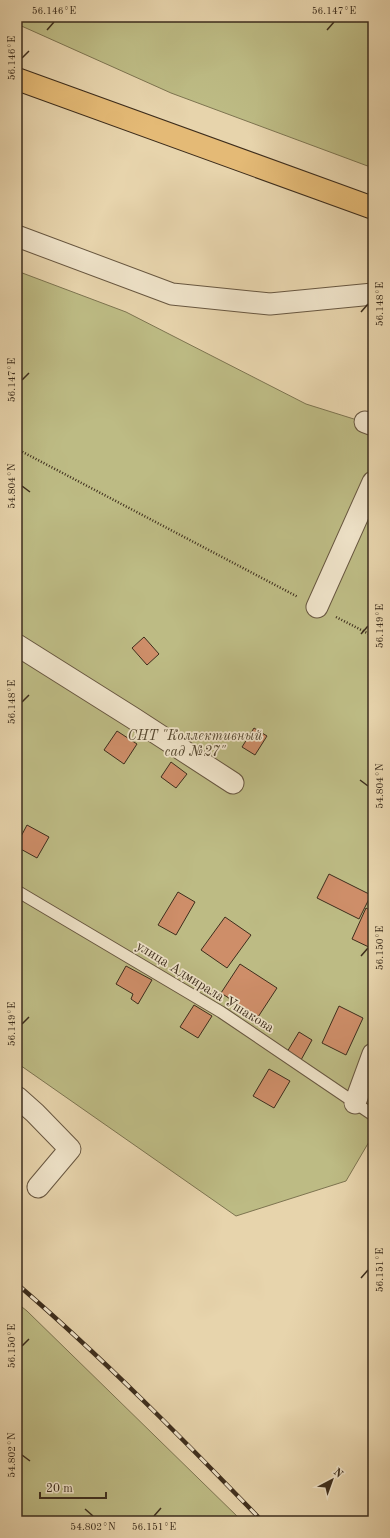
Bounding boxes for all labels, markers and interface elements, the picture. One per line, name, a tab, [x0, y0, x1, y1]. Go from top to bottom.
text: 56.146°E	[32, 6, 76, 16]
text: 56.147°E	[312, 6, 356, 16]
text: 56.146°E	[7, 36, 17, 80]
text: 56.148°E	[375, 282, 385, 326]
text: 56.147°E	[7, 358, 17, 402]
text: 54.804°N	[7, 463, 17, 509]
text: 56.149°E	[375, 604, 385, 648]
text: 56.148°E	[7, 680, 17, 724]
park label: СНТ "Коллективный сад №27"	[128, 729, 262, 759]
text: 54.804°N	[375, 763, 385, 809]
text: 56.150°E	[375, 926, 385, 970]
street label: улица Адмирала Ушакова	[134, 939, 276, 1035]
text: 56.149°E	[7, 1002, 17, 1046]
text: 56.151°E	[375, 1248, 385, 1292]
text: 56.150°E	[7, 1324, 17, 1368]
text: 54.802°N	[7, 1432, 17, 1478]
north arrow	[312, 1460, 352, 1500]
text: N	[331, 1467, 345, 1481]
scale bar	[40, 1474, 106, 1500]
text: 20 m	[46, 1483, 73, 1495]
text: 54.802°N	[70, 1522, 116, 1532]
text: 56.151°E	[132, 1522, 176, 1532]

